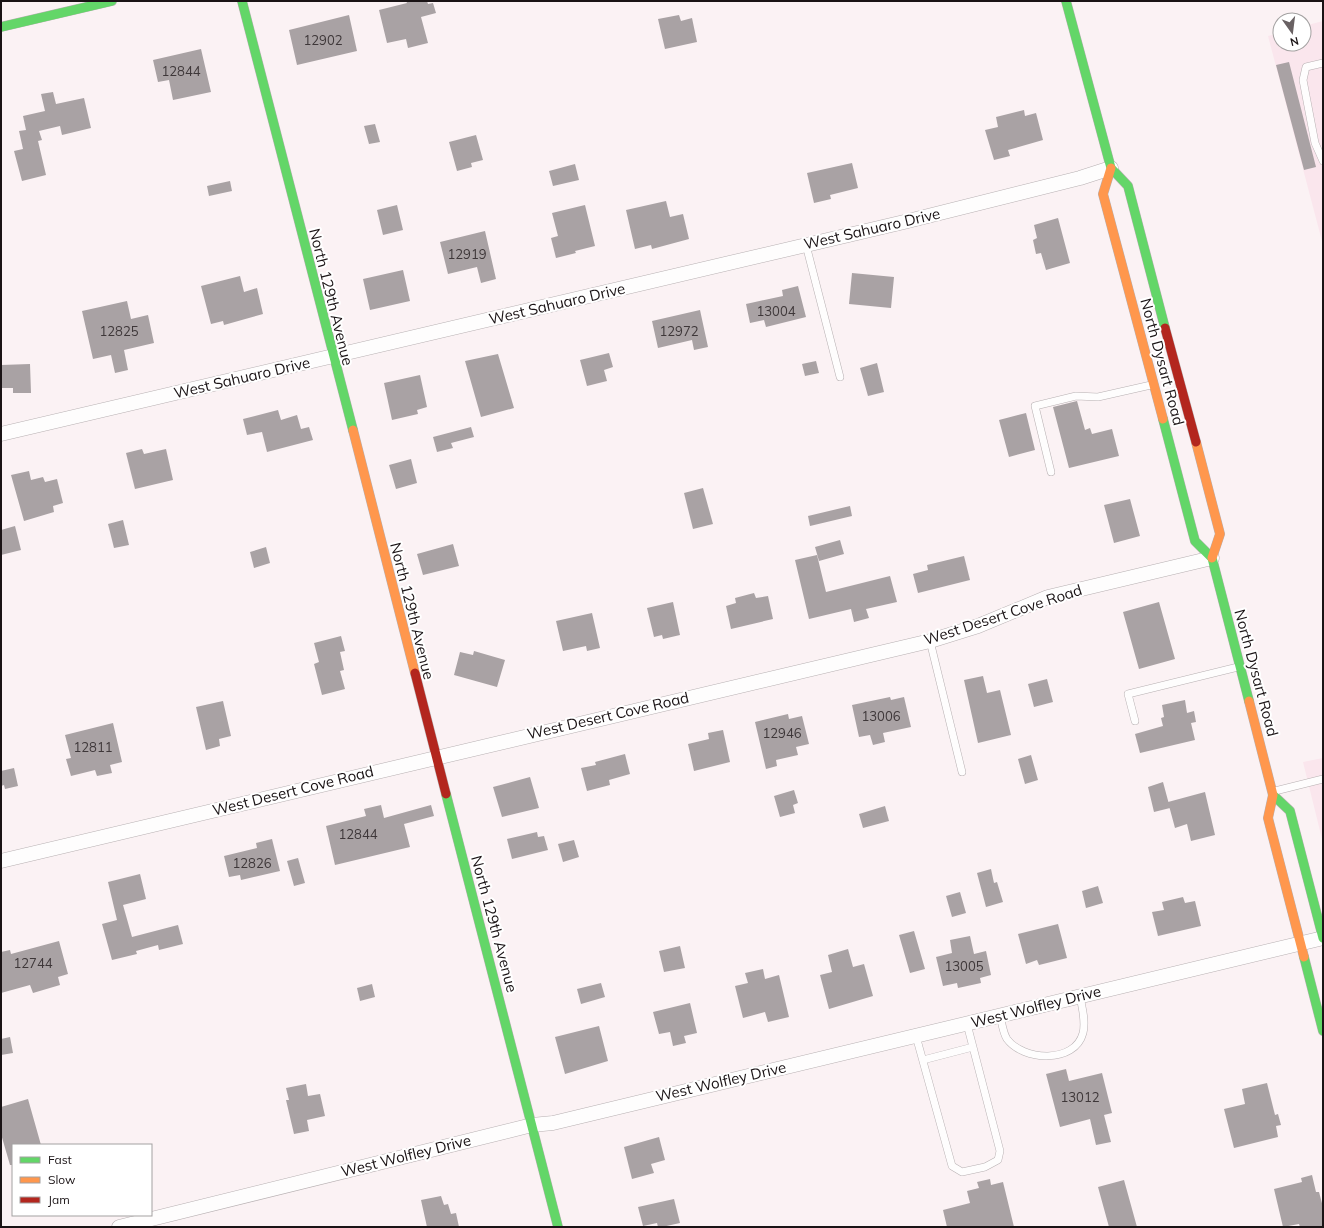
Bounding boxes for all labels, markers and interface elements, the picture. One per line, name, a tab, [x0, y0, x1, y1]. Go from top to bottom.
north arrow	[1272, 12, 1312, 52]
house number: 12902	[303, 32, 343, 48]
text: N	[1289, 34, 1300, 50]
house number: 12844	[161, 63, 201, 79]
street label: West Sahuaro Drive	[802, 204, 942, 253]
street label: North 129th Avenue	[305, 226, 358, 367]
house number: 12919	[447, 246, 487, 262]
street label: West Sahuaro Drive	[487, 279, 627, 328]
street label: North Dysart Road	[1136, 296, 1189, 428]
house number: 13004	[756, 303, 796, 319]
house number: 12825	[99, 323, 139, 339]
house number: 12972	[659, 323, 699, 339]
street label: West Sahuaro Drive	[172, 353, 312, 402]
street label: North 129th Avenue	[386, 540, 439, 681]
street label: West Desert Cove Road	[921, 580, 1084, 649]
street label: North Dysart Road	[1230, 607, 1283, 739]
street label: West Desert Cove Road	[525, 688, 691, 743]
house number: 13006	[861, 708, 901, 724]
house number: 12946	[762, 725, 802, 741]
house number: 12811	[73, 739, 113, 755]
street label: West Desert Cove Road	[210, 761, 375, 820]
house number: 12844	[338, 826, 378, 842]
street label: North 129th Avenue	[467, 853, 522, 994]
house number: 12826	[232, 855, 272, 871]
house number: 12744	[13, 955, 53, 971]
house number: 13005	[944, 958, 984, 974]
street label: West Wolfley Drive	[969, 981, 1103, 1032]
street label: West Wolfley Drive	[654, 1057, 788, 1106]
house number: 13012	[1060, 1089, 1100, 1105]
street label: West Wolfley Drive	[339, 1130, 473, 1181]
legend	[12, 1144, 152, 1216]
text: Fast	[48, 1152, 72, 1167]
text: Slow	[48, 1172, 76, 1187]
text: Jam	[48, 1192, 70, 1207]

